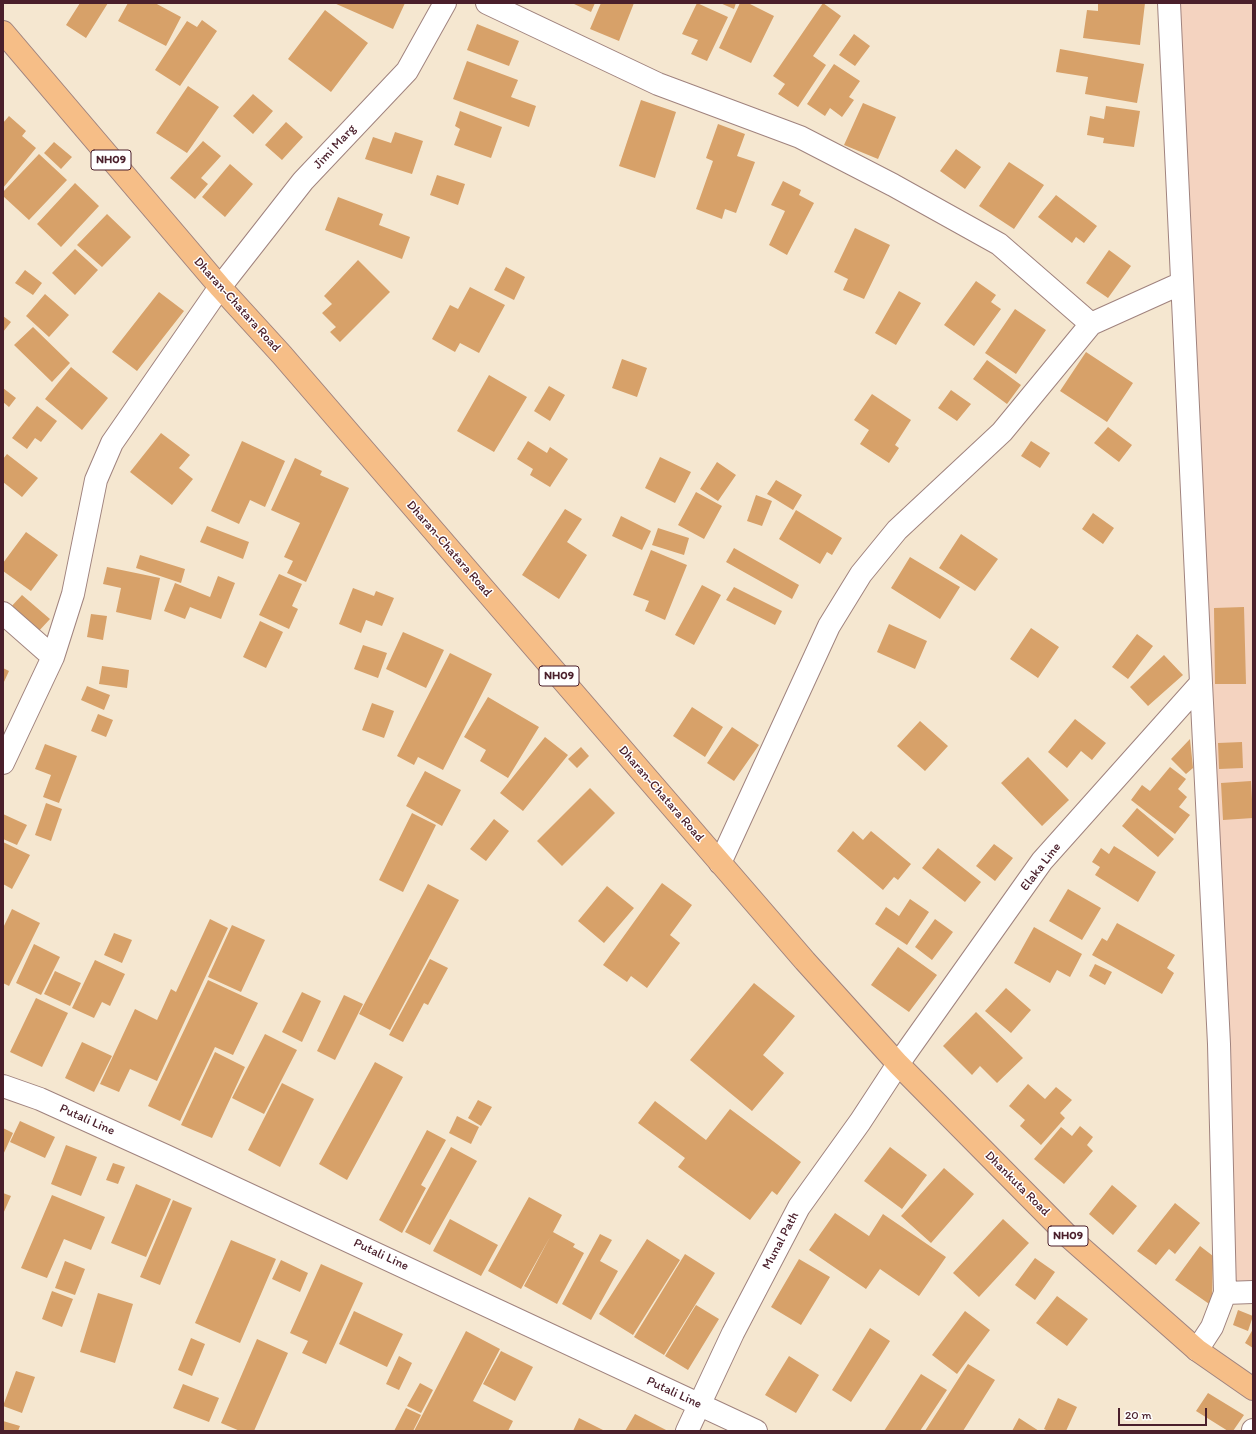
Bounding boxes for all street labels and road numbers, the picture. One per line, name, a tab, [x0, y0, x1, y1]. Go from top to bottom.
street label: Jimi Marg	[310, 121, 360, 173]
road number: NH09	[91, 150, 131, 170]
street label: Dharan-Chatara Road	[190, 254, 284, 356]
street label: Dharan-Chatara Road	[403, 498, 495, 600]
road number: NH09	[539, 666, 579, 686]
street label: Dharan-Chatara Road	[615, 743, 707, 845]
street label: Elaka Line	[1017, 840, 1065, 894]
street label: Putali Line	[57, 1101, 117, 1139]
street label: Dhankuta Road	[981, 1148, 1053, 1220]
street label: Munal Path	[759, 1210, 803, 1272]
road number: NH09	[1048, 1226, 1088, 1246]
street label: Putali Line	[351, 1235, 411, 1275]
street label: Putali Line	[644, 1373, 704, 1413]

